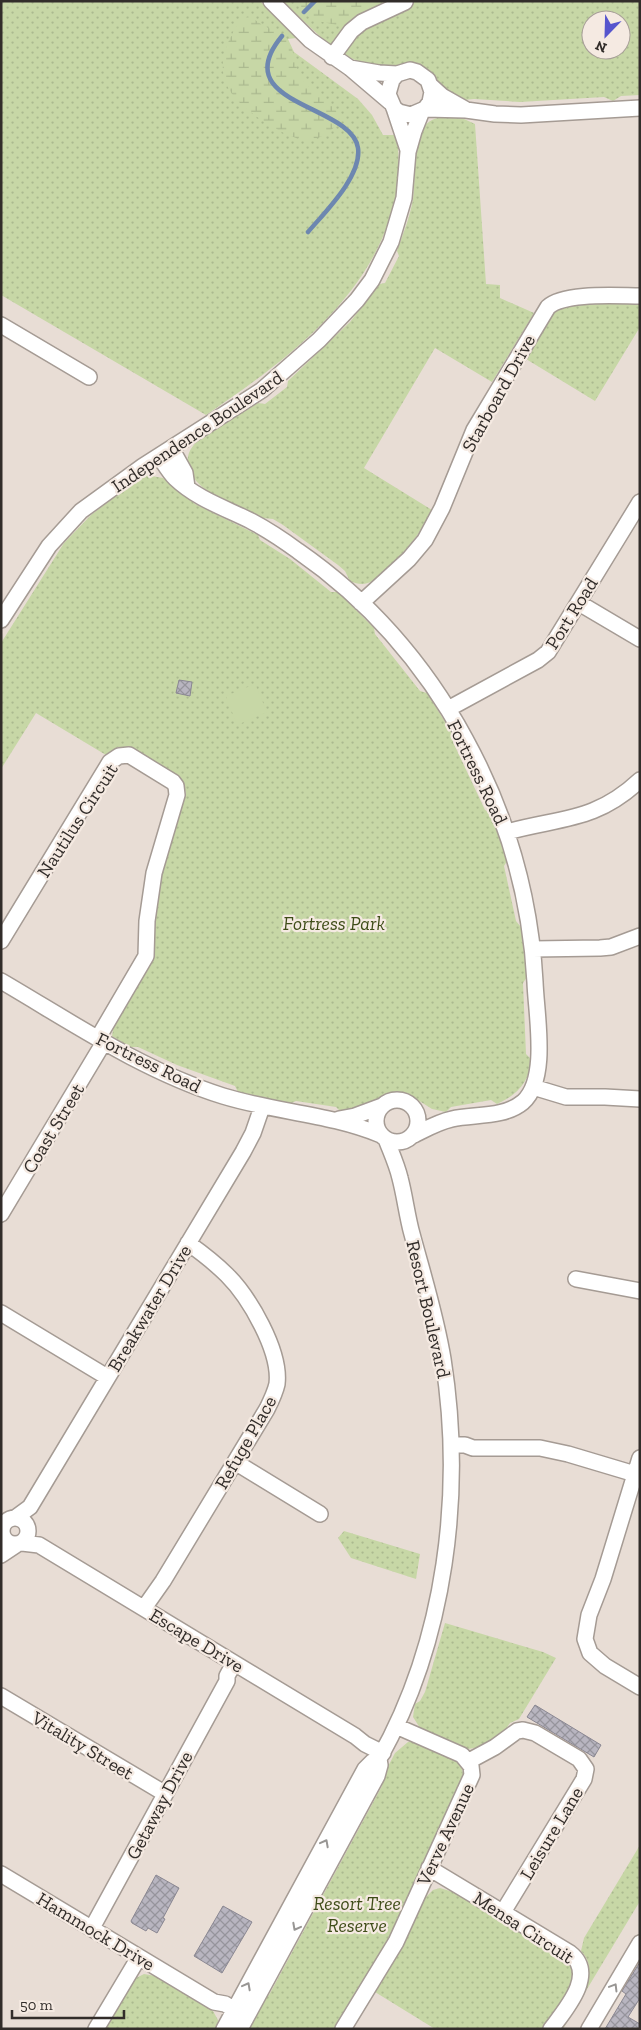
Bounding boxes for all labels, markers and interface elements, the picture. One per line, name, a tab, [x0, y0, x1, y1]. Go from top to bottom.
north arrow	[581, 10, 631, 60]
text: N	[593, 36, 609, 56]
street label: Starboard Drive	[457, 330, 540, 456]
street label: Independence Boulevard	[107, 365, 288, 497]
street label: Port Road	[540, 573, 603, 653]
street label: Fortress Road	[442, 716, 513, 829]
street label: Nautilus Circuit	[32, 759, 123, 882]
park label: Fortress Park	[283, 912, 385, 935]
street label: Fortress Road	[93, 1027, 205, 1098]
street label: Coast Street	[18, 1079, 89, 1177]
street label: Resort Boulevard	[401, 1238, 456, 1381]
street label: Breakwater Drive	[103, 1241, 196, 1376]
street label: Refuge Place	[210, 1392, 281, 1493]
street label: Escape Drive	[145, 1603, 248, 1678]
street label: Vitality Street	[27, 1706, 138, 1785]
street label: Getaway Drive	[121, 1747, 198, 1863]
street label: Verve Avenue	[411, 1779, 479, 1890]
street label: Leisure Lane	[515, 1783, 588, 1884]
one-way arrow	[318, 1839, 328, 1848]
street label: Mensa Circuit	[469, 1886, 578, 1968]
street label: Hammock Drive	[33, 1887, 159, 1976]
park label: Resort Tree Reserve	[313, 1892, 401, 1937]
one-way arrow	[292, 1921, 302, 1930]
one-way arrow	[241, 1982, 251, 1991]
one-way arrow	[608, 1983, 618, 1992]
scale bar	[12, 1988, 125, 2020]
text: 50 m	[20, 1996, 53, 2014]

